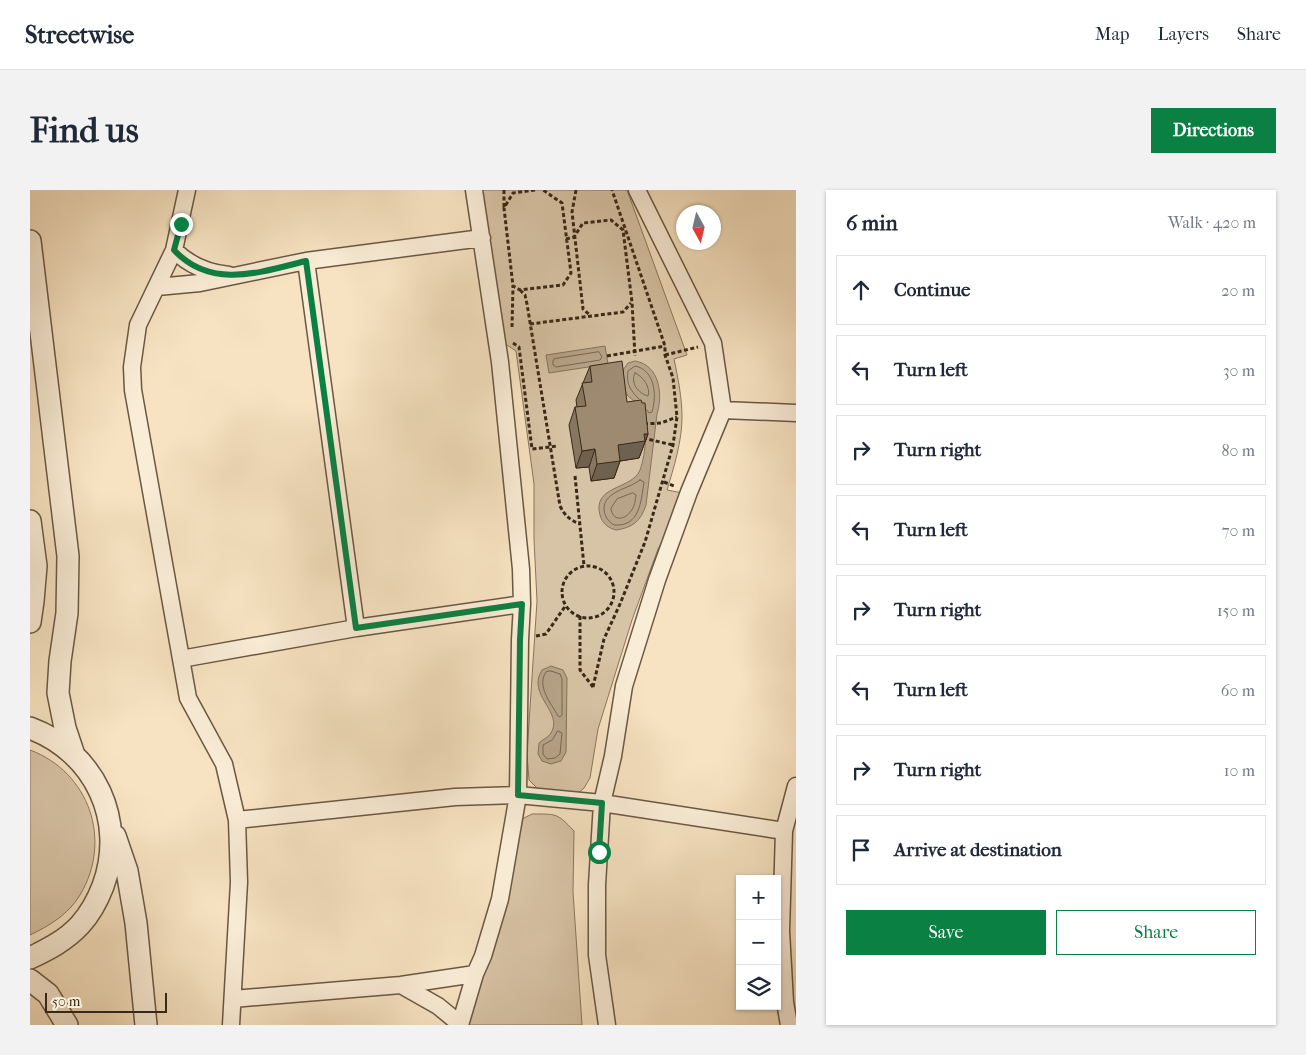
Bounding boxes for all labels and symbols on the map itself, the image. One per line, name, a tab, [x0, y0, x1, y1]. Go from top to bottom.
north arrow	[676, 205, 721, 250]
route end	[170, 213, 193, 236]
route start	[588, 841, 611, 864]
scale bar	[45, 990, 168, 1013]

